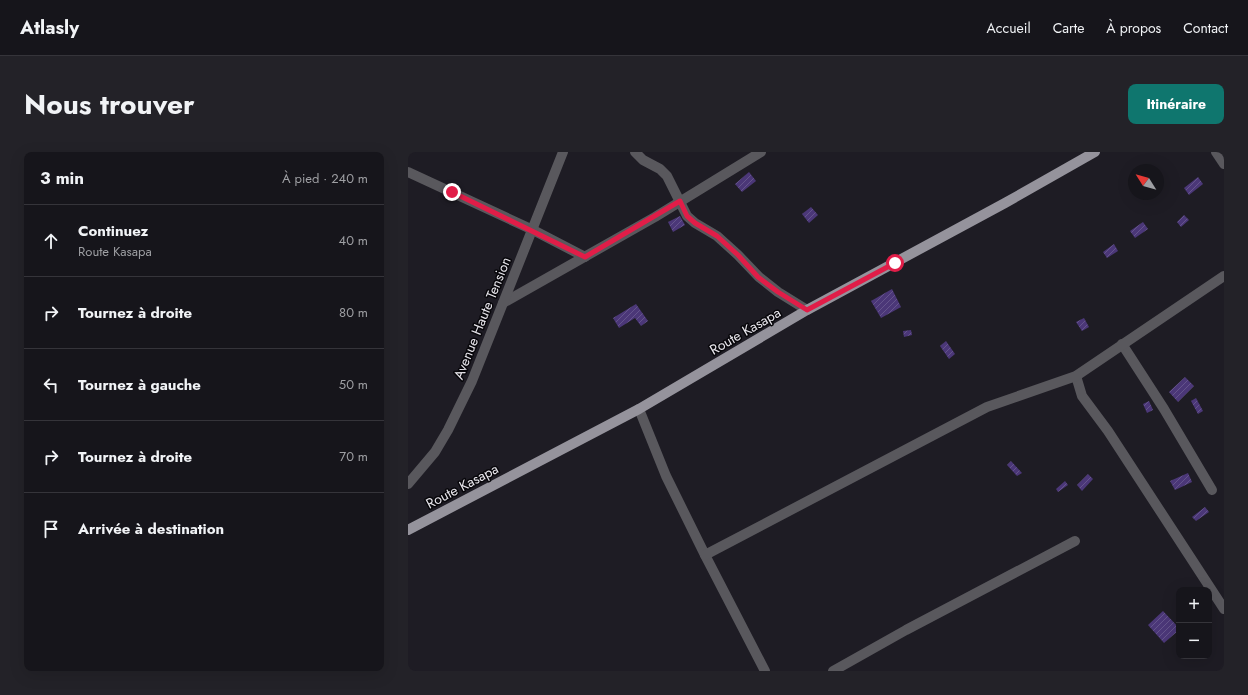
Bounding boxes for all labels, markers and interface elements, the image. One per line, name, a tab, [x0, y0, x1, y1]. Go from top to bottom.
text: Atlasly	[20, 14, 79, 41]
text: Accueil	[987, 18, 1031, 38]
text: Carte	[1053, 18, 1084, 38]
text: À propos	[1106, 18, 1161, 38]
text: Contact	[1183, 18, 1228, 38]
text: Nous trouver	[24, 84, 195, 125]
button: Itinéraire	[1128, 84, 1224, 124]
north arrow	[1128, 164, 1164, 200]
text: 3 min	[40, 166, 84, 190]
text: À pied · 240 m	[282, 169, 368, 188]
route end	[443, 183, 461, 201]
text: Continuez	[78, 220, 148, 242]
icon: ahead	[40, 230, 62, 252]
text: 40 m	[339, 231, 368, 250]
text: Route Kasapa	[78, 242, 152, 261]
street label: Avenue Haute Tension	[448, 254, 516, 382]
route start	[886, 254, 904, 272]
icon: right	[40, 302, 62, 324]
text: Tournez à droite	[78, 302, 192, 324]
text: 80 m	[339, 303, 368, 322]
street label: Route Kasapa	[706, 303, 784, 359]
icon: left	[40, 374, 62, 396]
text: Tournez à gauche	[78, 374, 201, 396]
text: 50 m	[339, 375, 368, 394]
icon: right	[40, 446, 62, 468]
text: Tournez à droite	[78, 446, 192, 468]
text: 70 m	[339, 447, 368, 466]
street label: Route Kasapa	[422, 459, 502, 513]
icon: arrive	[40, 518, 62, 540]
text: Arrivée à destination	[78, 518, 224, 540]
map controls	[1176, 587, 1212, 659]
button: +	[1176, 587, 1212, 623]
button: −	[1176, 623, 1212, 659]

